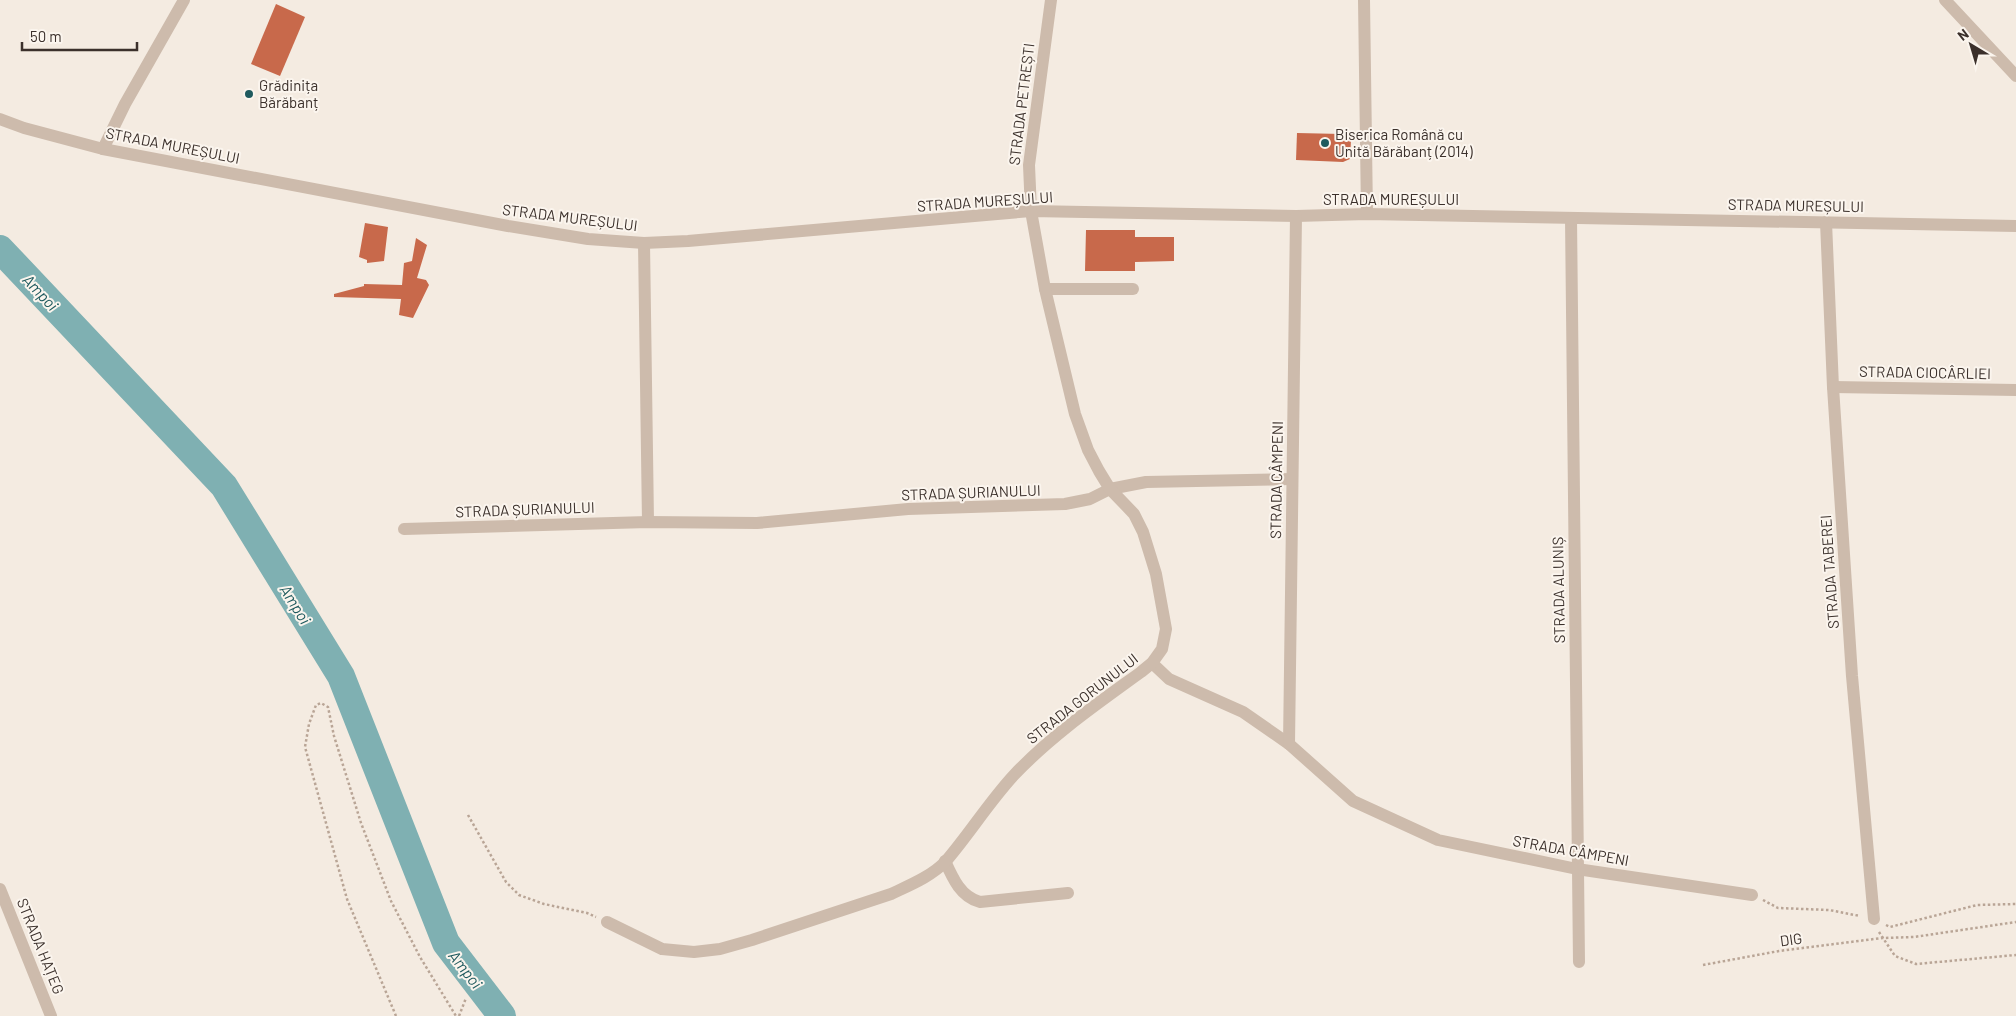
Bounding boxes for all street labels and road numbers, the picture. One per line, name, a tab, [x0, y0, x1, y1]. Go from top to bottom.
street label: STRADA PETREȘTI	[1005, 42, 1037, 166]
street label: STRADA MUREȘULUI	[104, 123, 242, 167]
street label: STRADA MUREȘULUI	[916, 187, 1054, 215]
street label: STRADA MUREȘULUI	[1323, 190, 1459, 208]
street label: STRADA MUREȘULUI	[1728, 195, 1864, 215]
street label: STRADA MUREȘULUI	[501, 200, 639, 234]
street label: STRADA CIOCÂRLIEI	[1859, 362, 1991, 382]
street label: STRADA CÂMPENI	[1266, 421, 1286, 539]
street label: STRADA ȘURIANULUI	[901, 481, 1041, 503]
street label: STRADA ȘURIANULUI	[455, 498, 595, 520]
street label: STRADA TABEREI	[1816, 514, 1842, 630]
street label: STRADA ALUNIȘ	[1548, 536, 1568, 644]
street label: STRADA GORUNULUI	[1023, 649, 1141, 747]
street label: STRADA CÂMPENI	[1511, 831, 1631, 869]
street label: STRADA HAȚEG	[14, 895, 68, 997]
street label: DIG	[1779, 929, 1803, 949]

